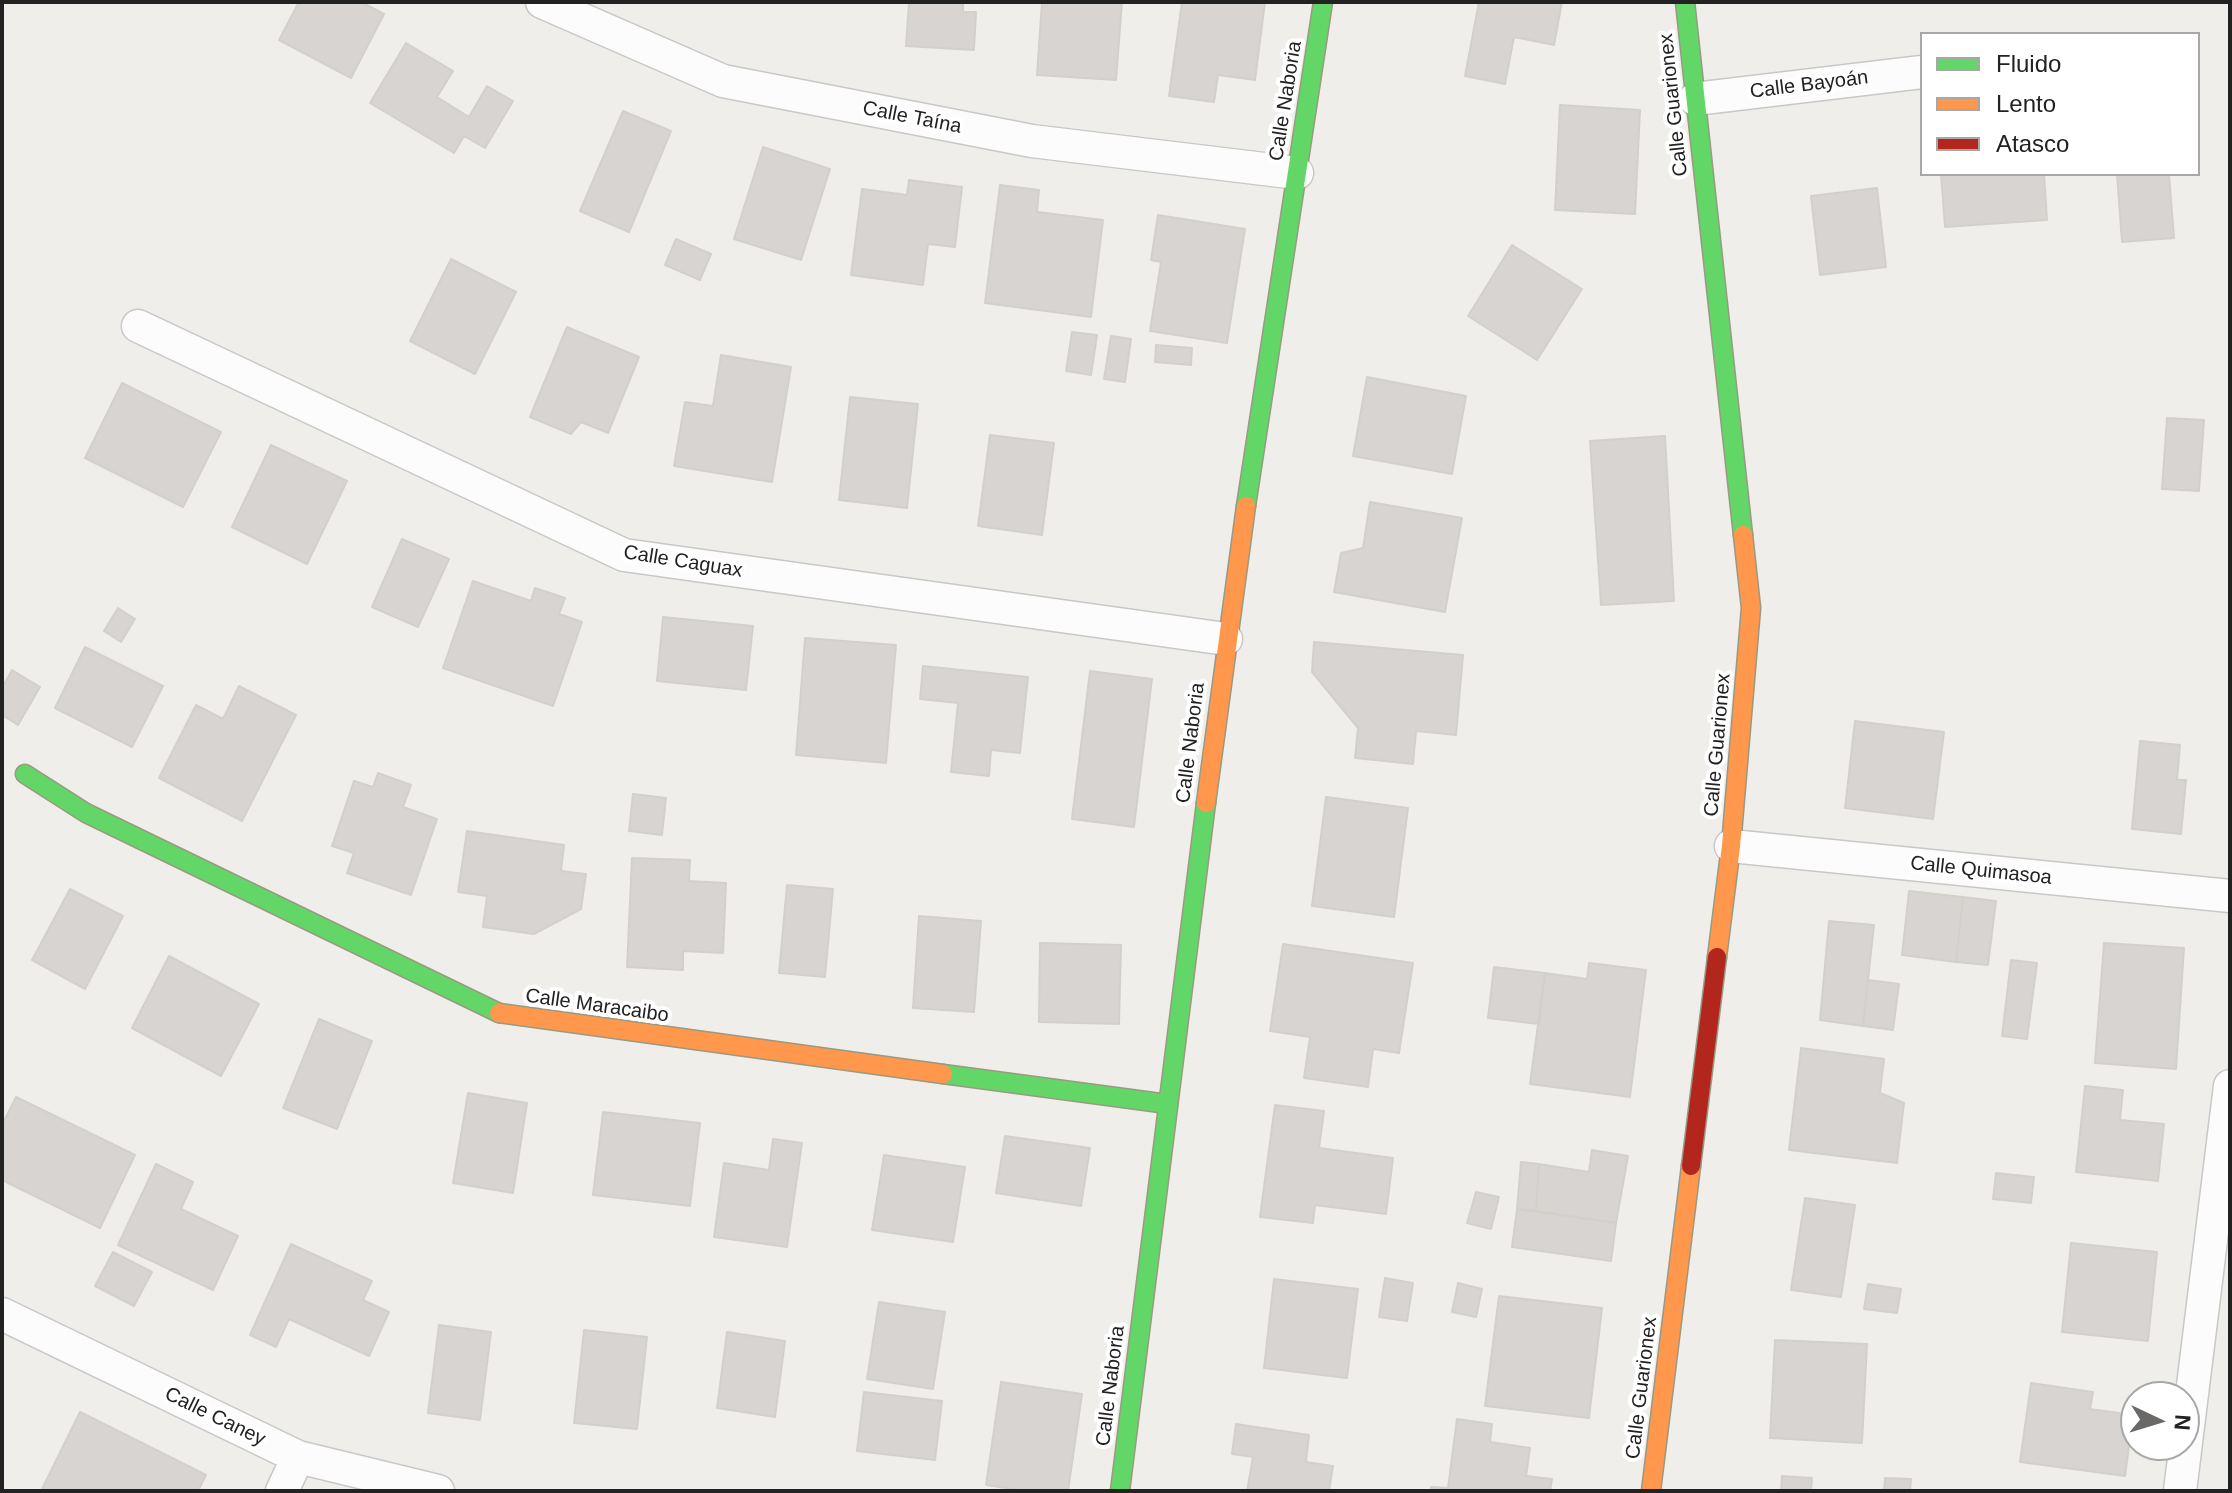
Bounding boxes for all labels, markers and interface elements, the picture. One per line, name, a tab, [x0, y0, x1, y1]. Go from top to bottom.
street label: Calle Guarionex	[1655, 32, 1693, 178]
legend	[1920, 32, 2200, 176]
street label: Calle Naboria	[1265, 39, 1307, 163]
text: Fluido	[1996, 50, 2061, 77]
street label: Calle Bayoán	[1748, 66, 1870, 104]
text: Lento	[1996, 90, 2056, 117]
street label: Calle Taína	[861, 97, 963, 139]
text: Atasco	[1996, 130, 2069, 157]
street label: Calle Caguax	[622, 541, 744, 583]
street label: Calle Guarionex	[1700, 673, 1736, 817]
street label: Calle Naboria	[1172, 681, 1210, 805]
street label: Calle Quimasoa	[1909, 852, 2053, 890]
street label: Calle Maracaibo	[524, 984, 670, 1028]
street label: Calle Guarionex	[1621, 1315, 1663, 1461]
street label: Calle Naboria	[1092, 1324, 1130, 1448]
north arrow	[2120, 1381, 2200, 1461]
street label: Calle Caney	[161, 1382, 269, 1452]
text: N	[2169, 1414, 2195, 1431]

